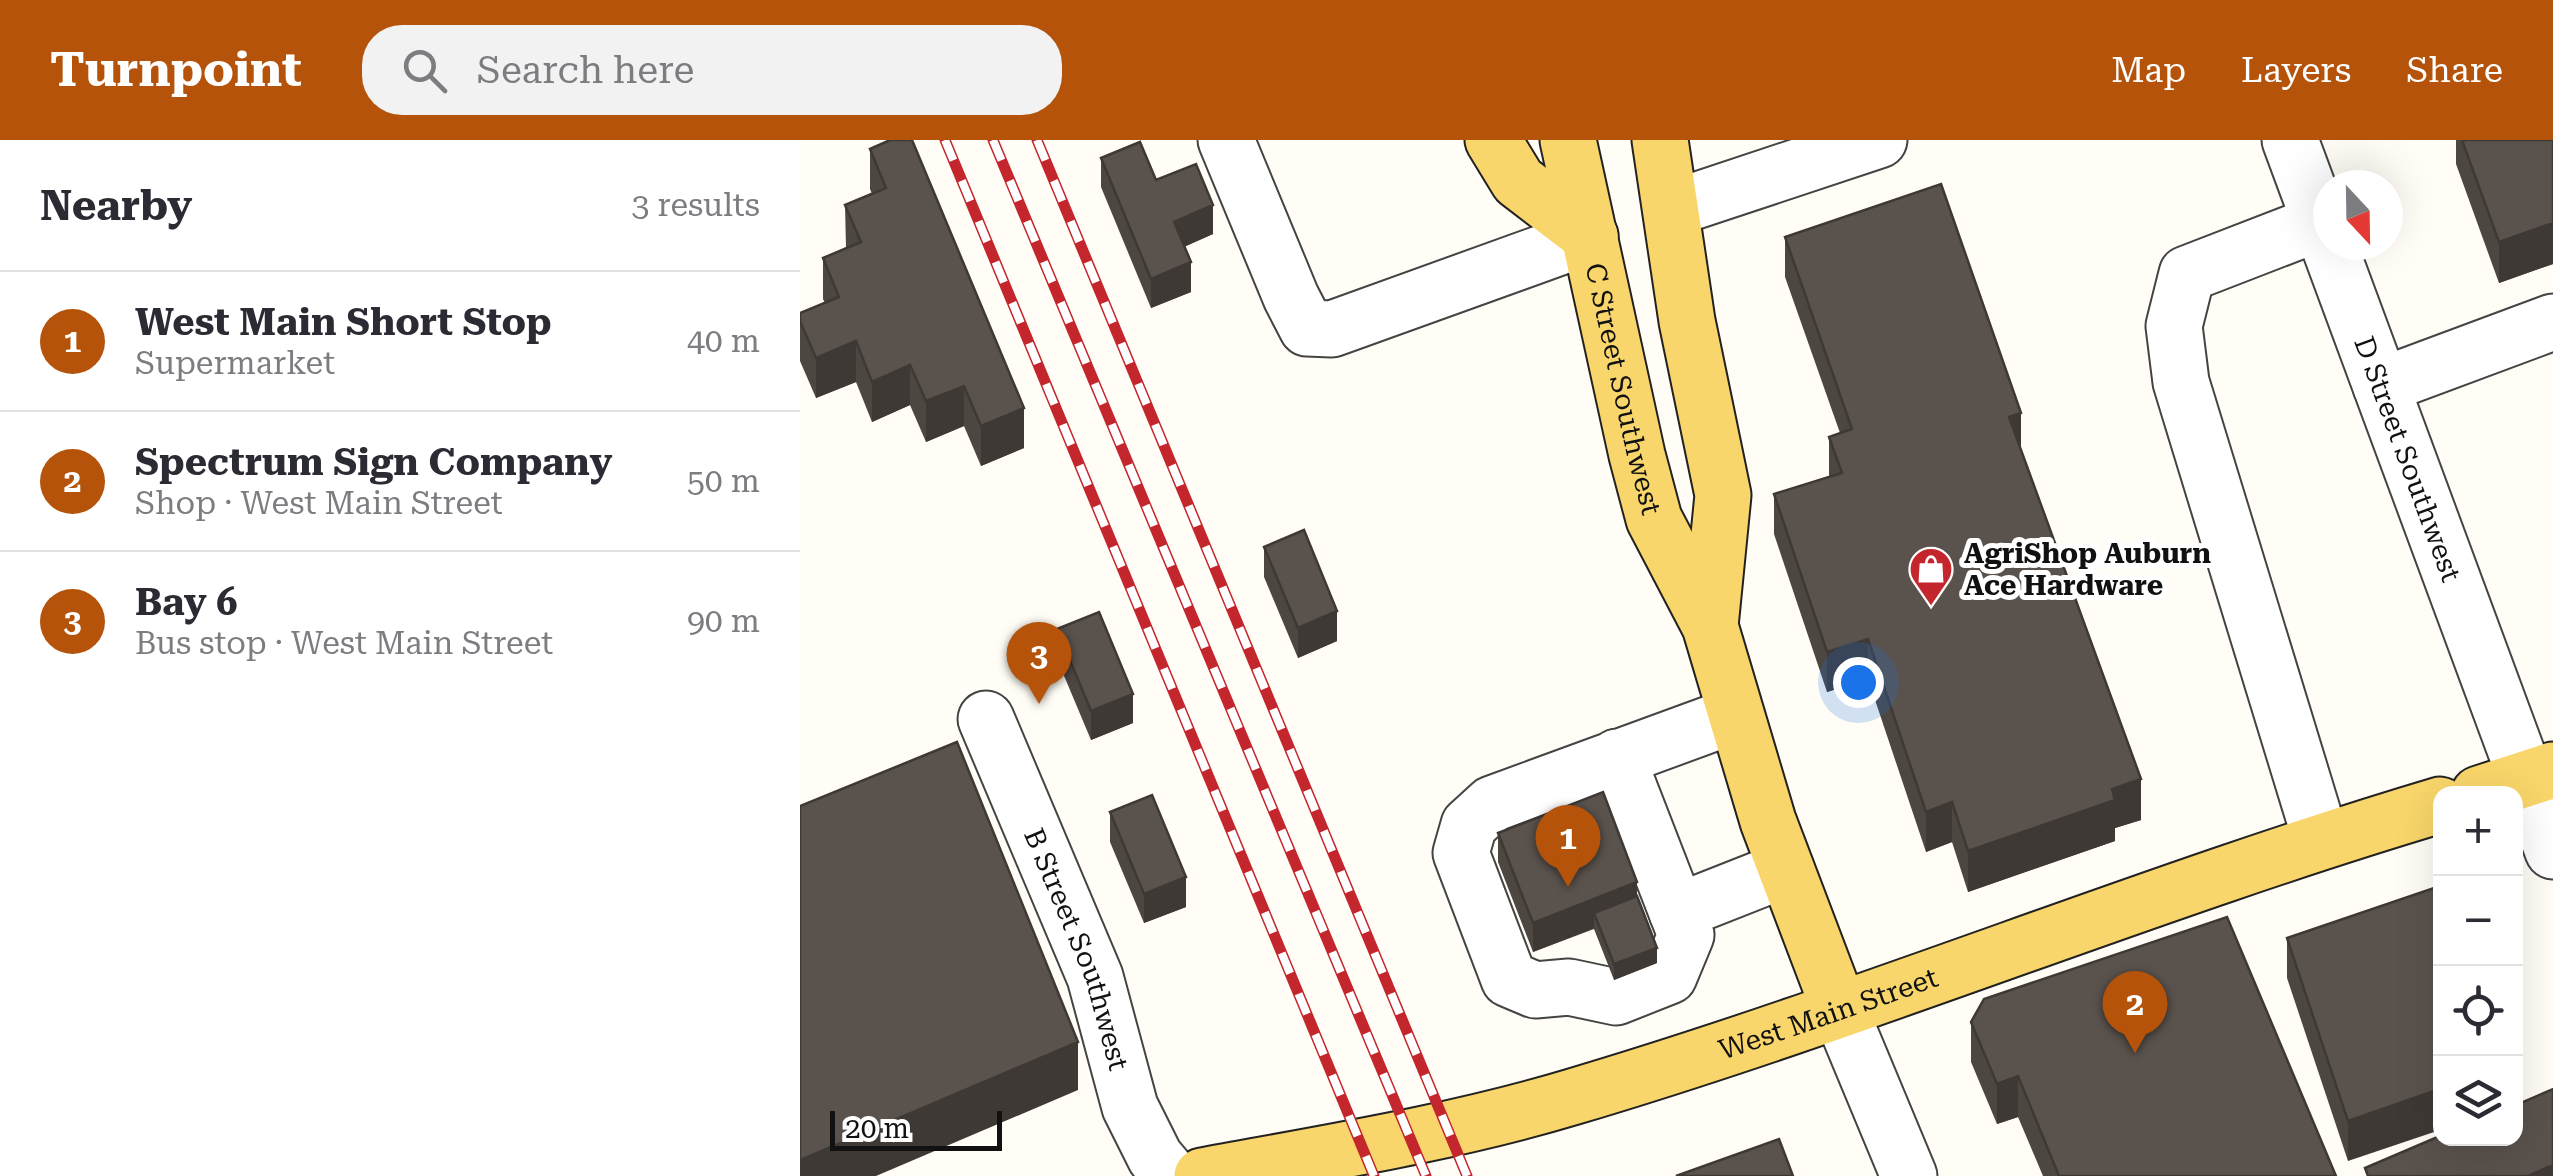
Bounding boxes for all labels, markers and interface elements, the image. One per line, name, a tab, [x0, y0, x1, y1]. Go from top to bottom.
search box	[362, 25, 1062, 115]
text: Turnpoint	[50, 42, 302, 98]
icon: search	[397, 43, 452, 98]
text: Search here	[477, 48, 694, 92]
text: Map	[2111, 50, 2186, 91]
text: Layers	[2241, 50, 2351, 91]
text: Share	[2406, 50, 2503, 91]
north arrow	[2313, 170, 2403, 260]
text: Nearby	[40, 181, 192, 230]
text: 3 results	[632, 186, 760, 224]
street label: C Street Southwest	[1579, 260, 1669, 518]
text: West Main Short Stop	[135, 300, 552, 344]
text: 1	[64, 322, 81, 360]
text: 40 m	[687, 322, 760, 360]
street label: D Street Southwest	[2348, 332, 2468, 586]
text: Supermarket	[135, 344, 335, 382]
text: Spectrum Sign Company	[135, 440, 612, 484]
text: 2	[64, 462, 81, 500]
text: 50 m	[687, 462, 760, 500]
text: Shop · West Main Street	[135, 484, 503, 522]
place label: AgriShop Auburn Ace Hardware	[1964, 537, 2211, 602]
shop icon: AgriShop Auburn Ace Hardware	[1908, 546, 1954, 607]
text: Bay 6	[135, 580, 238, 624]
text: 3	[64, 602, 81, 640]
text: 90 m	[687, 602, 760, 640]
pin: 3	[1006, 622, 1072, 704]
text: Bus stop · West Main Street	[135, 624, 553, 662]
your location	[1833, 657, 1884, 708]
map controls	[2433, 786, 2523, 1146]
button: +	[2433, 786, 2523, 876]
pin: 1	[1536, 804, 1600, 887]
street label: B Street Southwest	[1018, 823, 1136, 1074]
button: −	[2433, 876, 2523, 966]
street label: West Main Street	[1714, 960, 1942, 1066]
button: locate	[2433, 966, 2523, 1056]
pin: 2	[2102, 970, 2168, 1053]
button: layers	[2433, 1056, 2523, 1146]
scale bar	[830, 1106, 1002, 1150]
text: 20 m	[845, 1112, 909, 1145]

